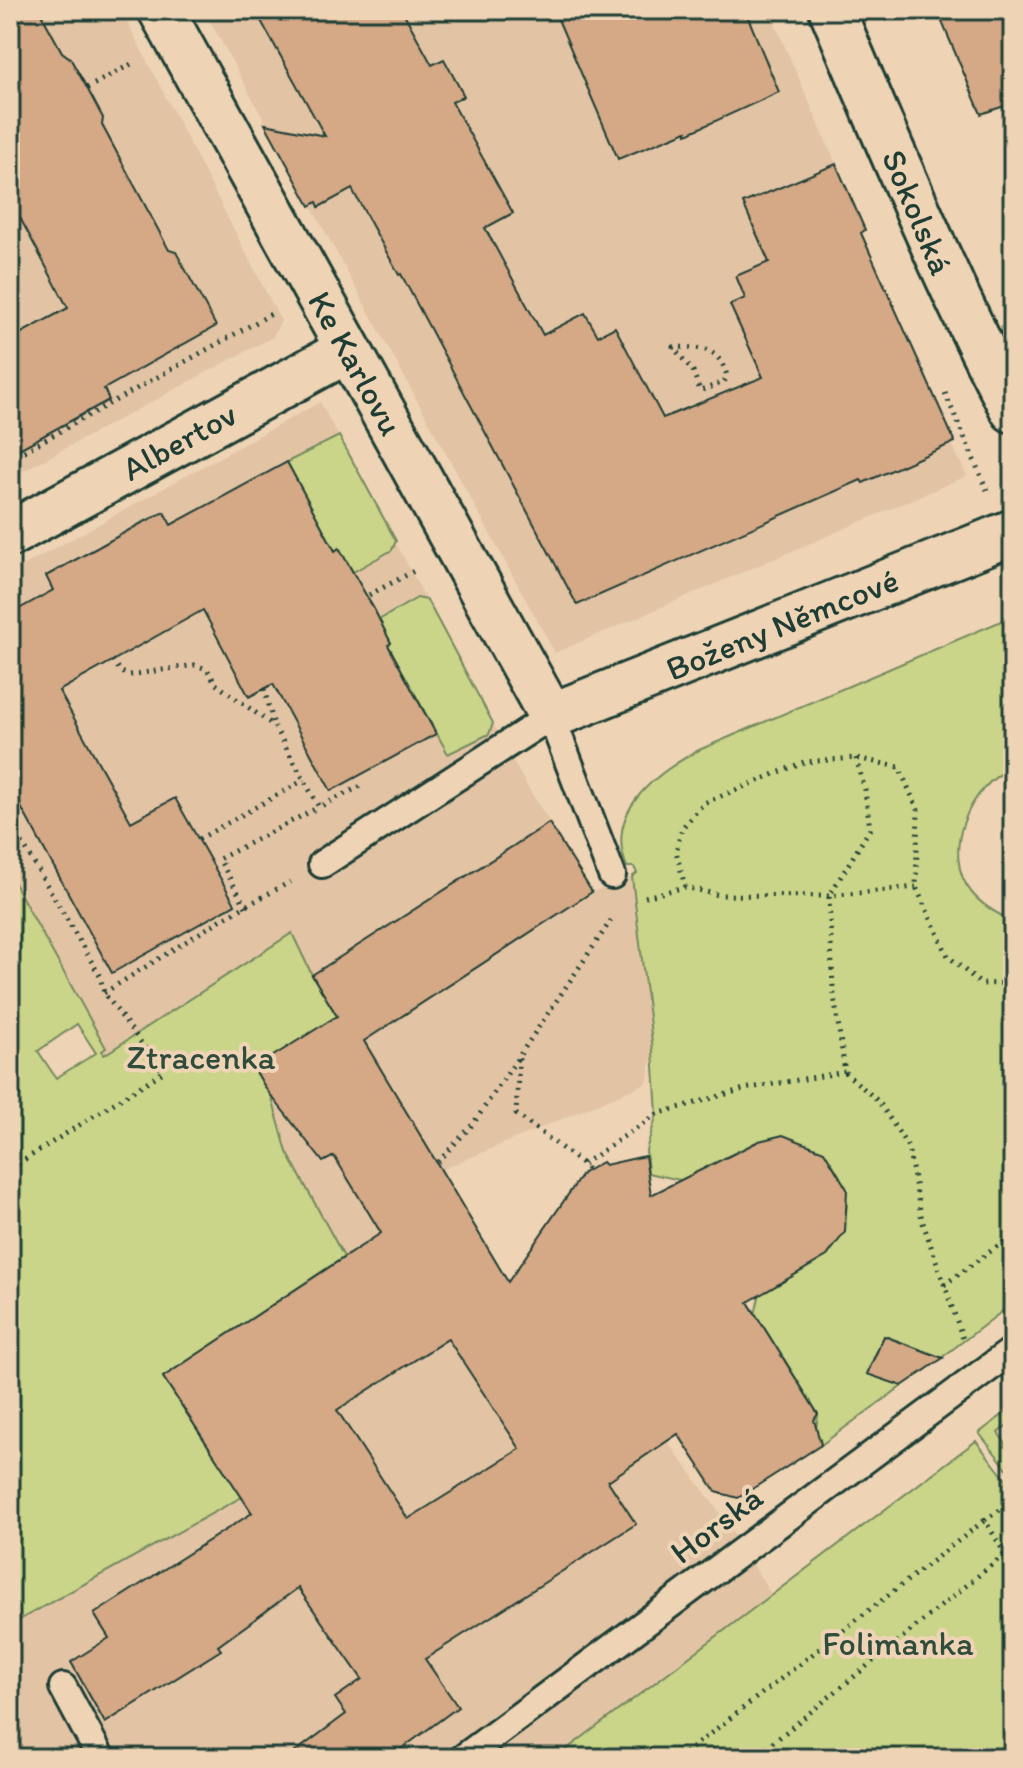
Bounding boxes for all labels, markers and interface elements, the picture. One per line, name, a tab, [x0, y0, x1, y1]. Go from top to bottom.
street label: Sokolská	[873, 144, 962, 281]
street label: Ke Karlovu	[299, 284, 412, 443]
street label: Albertov	[115, 393, 244, 490]
street label: Boženy Němcové	[660, 559, 904, 690]
park label: Ztracenka	[127, 1037, 276, 1078]
street label: Horská	[662, 1476, 771, 1572]
park label: Folimanka	[822, 1623, 974, 1664]

